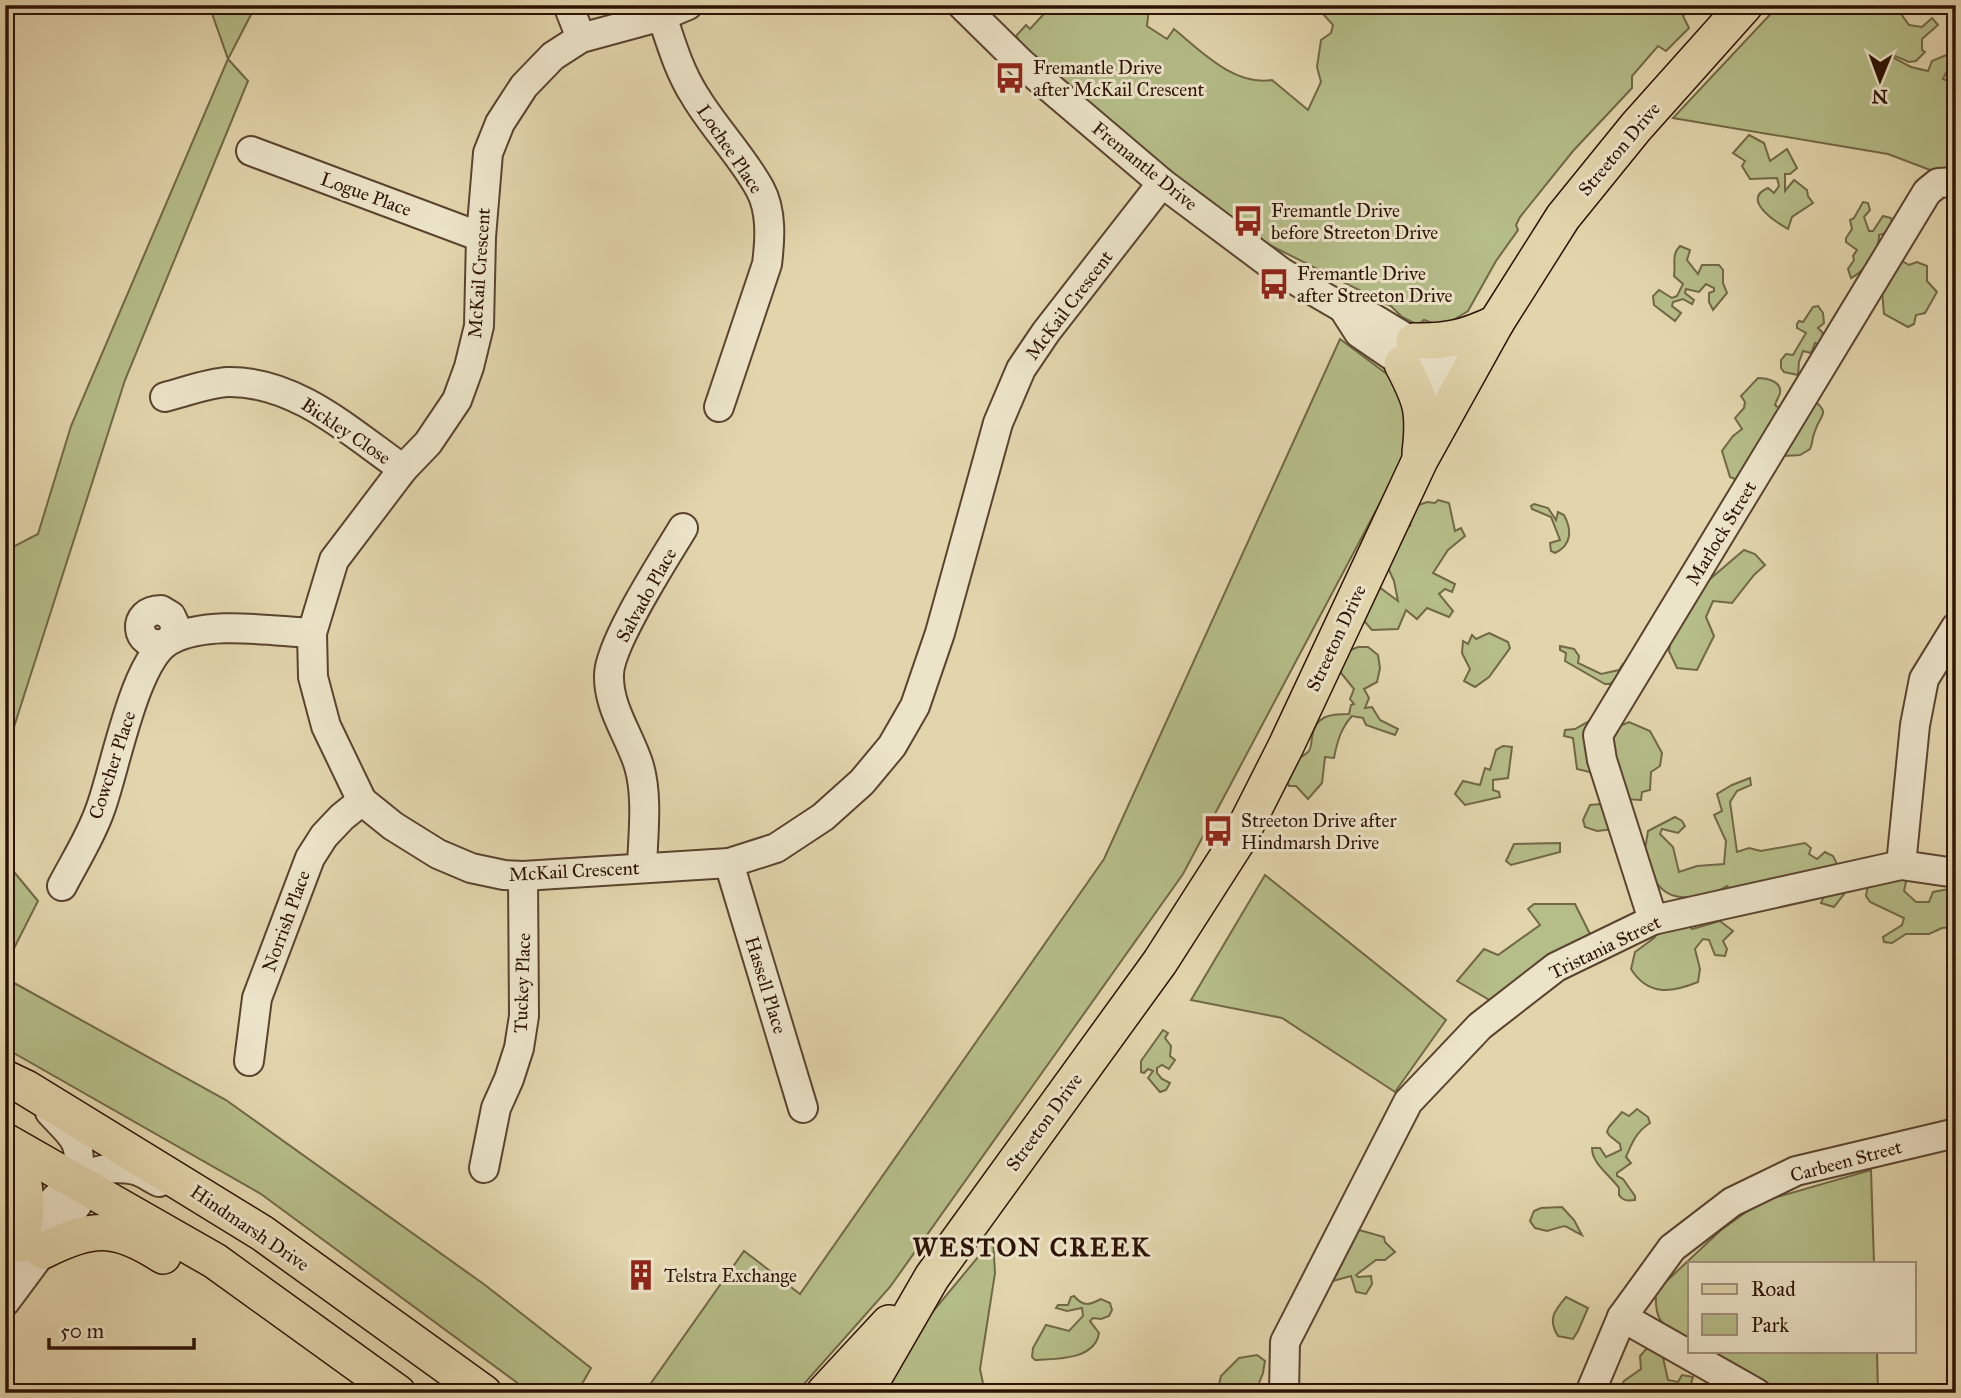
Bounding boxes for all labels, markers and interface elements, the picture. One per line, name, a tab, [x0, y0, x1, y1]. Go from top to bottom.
north arrow	[1846, 46, 1916, 116]
place label: Fremantle Drive after McKail Crescent	[1033, 56, 1204, 101]
bus stop icon: Fremantle Drive after McKail Crescent	[993, 61, 1027, 95]
text: N	[1871, 85, 1888, 108]
street label: Streeton Drive	[1573, 97, 1665, 201]
street label: Lochee Place	[692, 100, 768, 198]
street label: Fremantle Drive	[1088, 117, 1202, 216]
street label: Logue Place	[317, 167, 415, 222]
place label: Fremantle Drive before Streeton Drive	[1271, 199, 1438, 244]
bus stop icon: Fremantle Drive before Streeton Drive	[1231, 204, 1265, 238]
street label: McKail Crescent	[463, 207, 495, 339]
street label: McKail Crescent	[1020, 246, 1118, 364]
place label: Fremantle Drive after Streeton Drive	[1297, 262, 1453, 307]
bus stop icon: Fremantle Drive after Streeton Drive	[1257, 267, 1291, 301]
street label: Bickley Close	[297, 393, 395, 469]
street label: Marlock Street	[1681, 476, 1761, 589]
street label: Salvado Place	[611, 544, 681, 646]
street label: Streeton Drive	[1301, 581, 1371, 695]
street label: Cowcher Place	[84, 708, 140, 822]
place label: Streeton Drive after Hindmarsh Drive	[1241, 809, 1397, 854]
bus stop icon: Streeton Drive after Hindmarsh Drive	[1201, 814, 1235, 848]
street label: McKail Crescent	[508, 856, 640, 886]
street label: Norrish Place	[257, 867, 315, 975]
street label: Tristania Street	[1545, 910, 1665, 984]
street label: Tuckey Place	[509, 932, 535, 1034]
street label: Hassell Place	[740, 934, 792, 1037]
street label: Streeton Drive	[1001, 1069, 1087, 1175]
street label: Carbeen Street	[1788, 1135, 1905, 1187]
street label: Hindmarsh Drive	[186, 1180, 314, 1276]
district label: WESTON CREEK	[913, 1231, 1151, 1263]
building icon: Telstra Exchange	[624, 1258, 658, 1292]
legend	[1688, 1262, 1916, 1352]
place label: Telstra Exchange	[664, 1264, 797, 1288]
text: Road	[1751, 1276, 1796, 1302]
scale bar	[49, 1307, 194, 1351]
text: Park	[1751, 1312, 1789, 1338]
text: 50 m	[60, 1318, 105, 1344]

